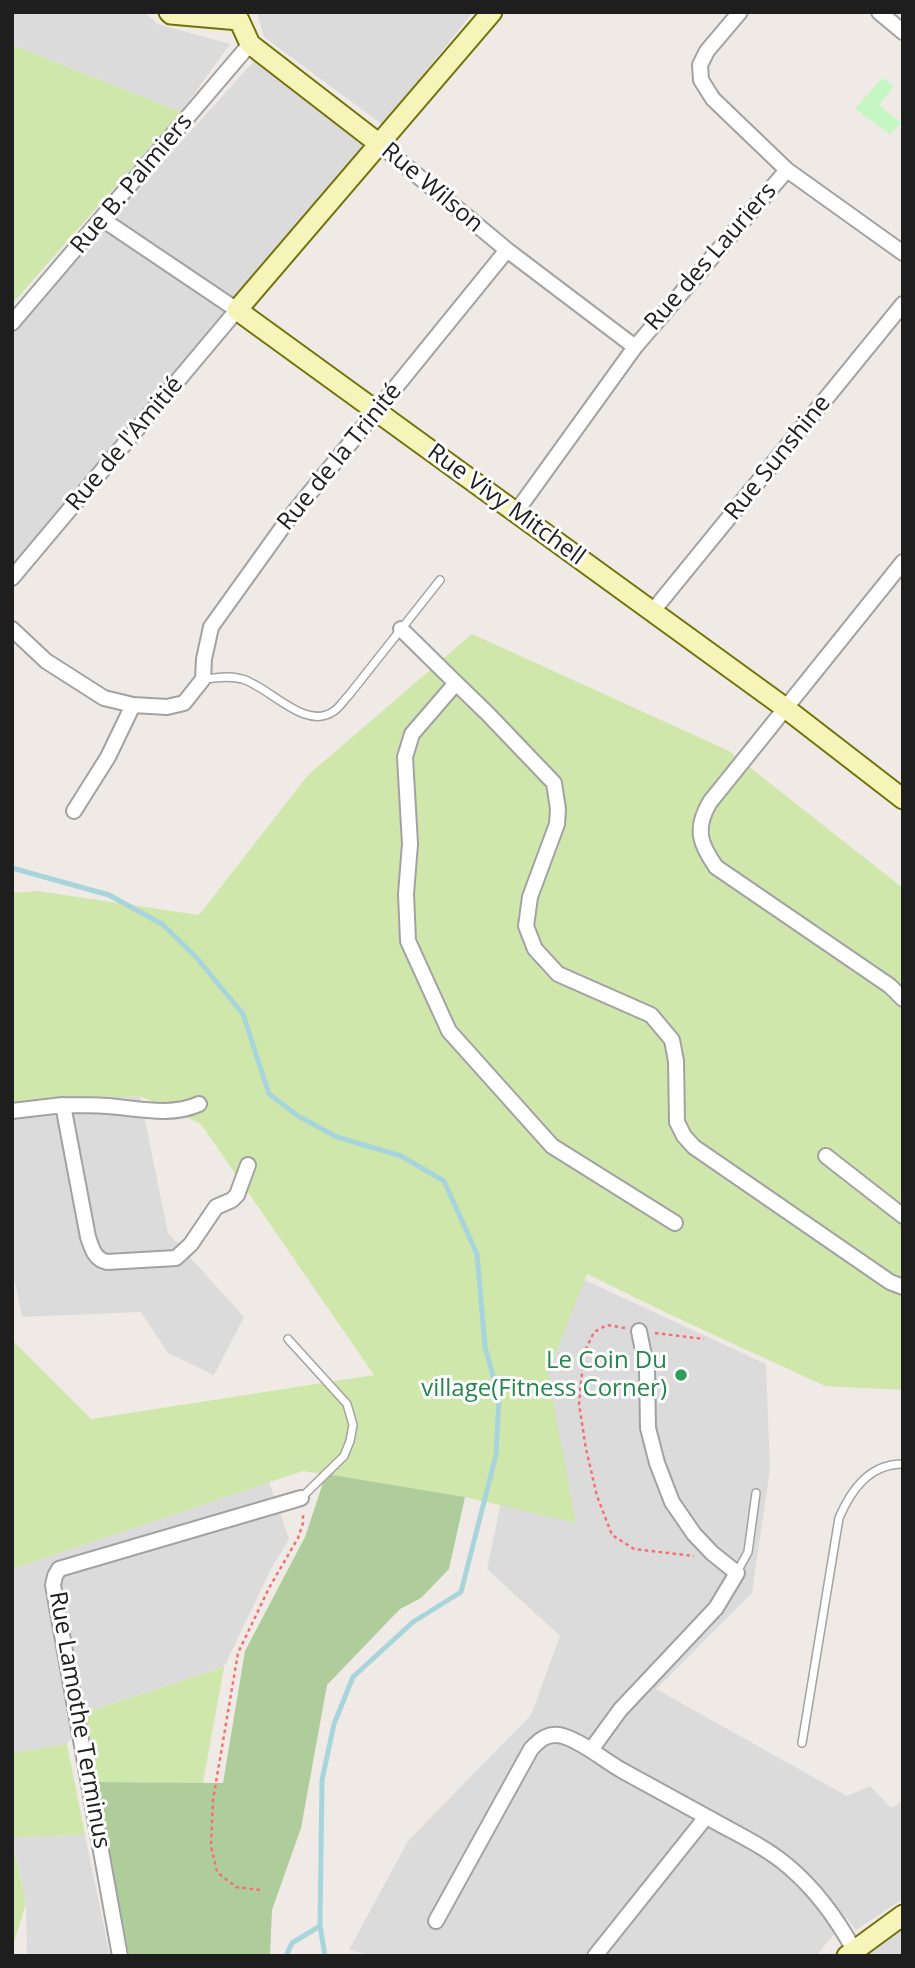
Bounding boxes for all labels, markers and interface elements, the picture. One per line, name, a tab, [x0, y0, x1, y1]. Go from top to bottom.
street label: Rue B. Palmiers	[65, 108, 199, 260]
street label: Rue Wilson	[375, 137, 489, 239]
street label: Rue des Lauriers	[639, 177, 783, 337]
street label: Rue de l'Amitié	[60, 371, 190, 517]
street label: Rue de la Trinité	[272, 378, 408, 536]
street label: Rue Sunshine	[719, 390, 837, 526]
street label: Rue Vivy Mitchell	[422, 438, 590, 572]
place label: Le Coin Du village(Fitness Corner)	[421, 1347, 667, 1403]
marker: Le Coin Du village(Fitness Corner)	[673, 1367, 689, 1383]
street label: Rue Lamothe Terminus	[42, 1589, 116, 1851]

